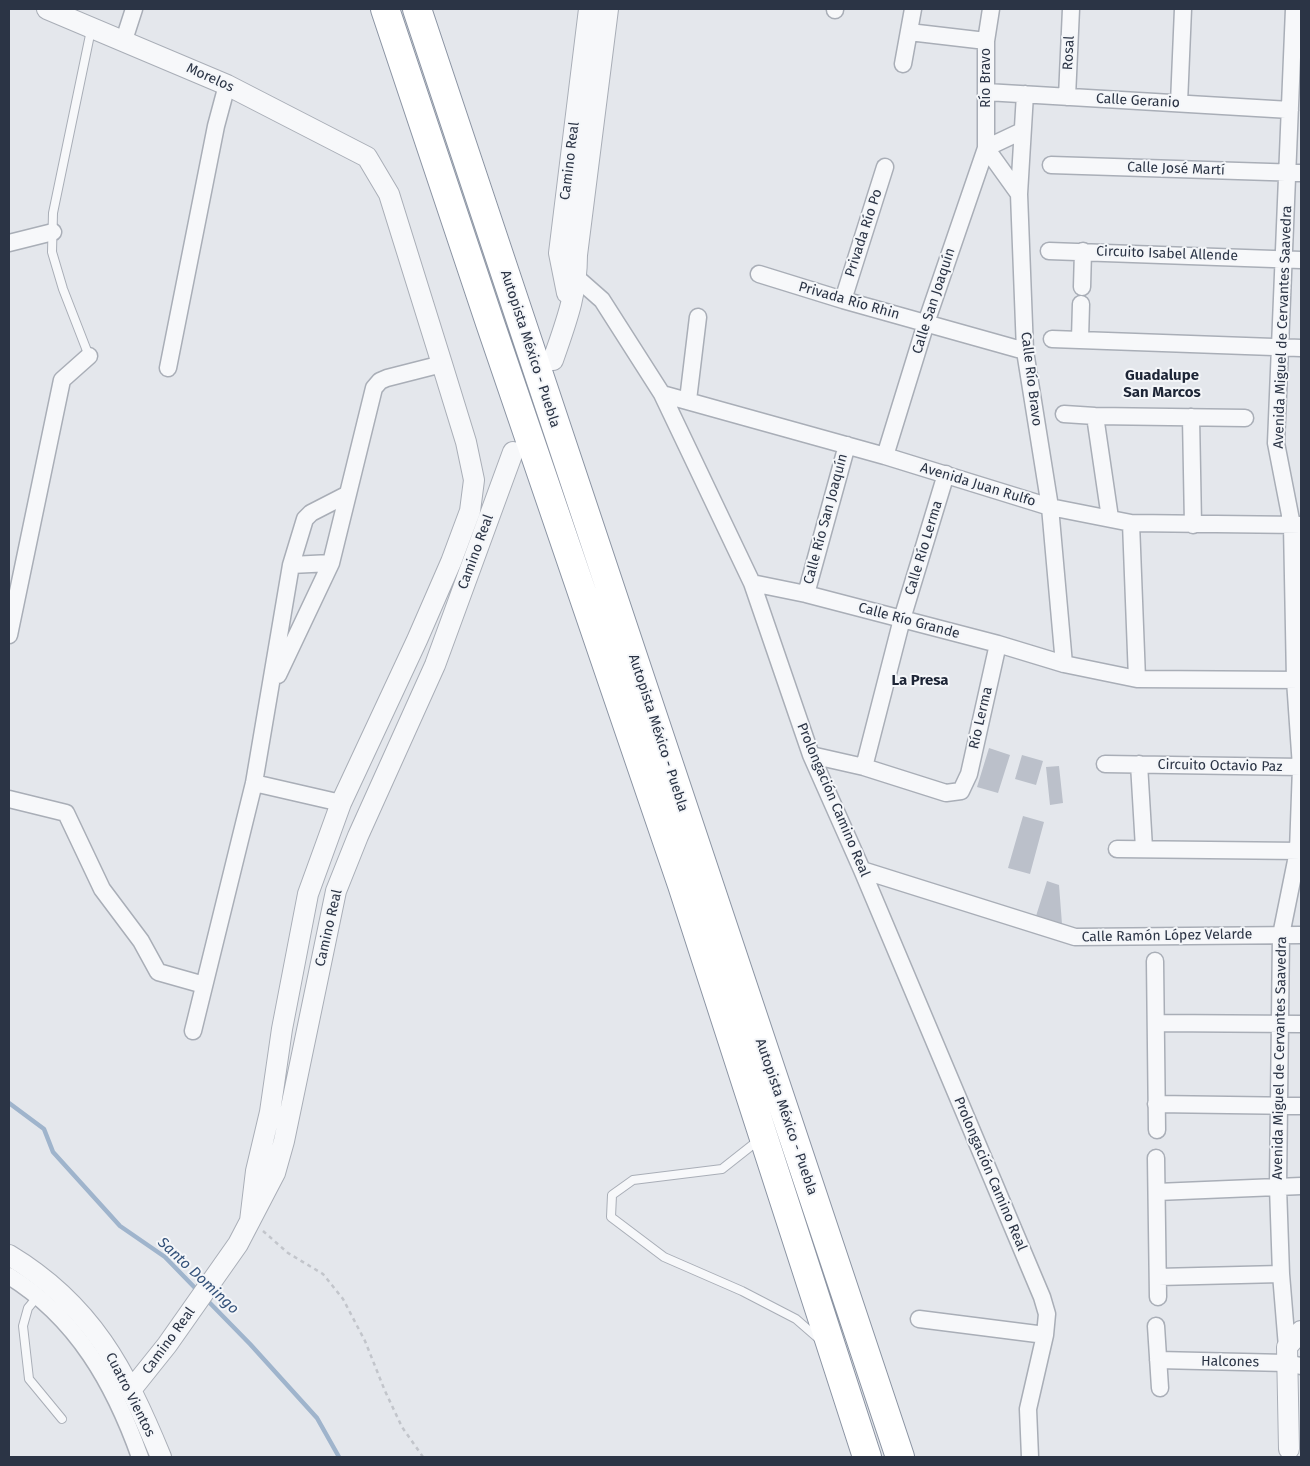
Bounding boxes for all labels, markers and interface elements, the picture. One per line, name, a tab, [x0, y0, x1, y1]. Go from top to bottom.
street label: Rosal	[1060, 35, 1078, 71]
street label: Río Bravo	[978, 48, 994, 108]
street label: Morelos	[184, 60, 236, 96]
street label: Calle Geranio	[1096, 90, 1180, 112]
street label: Camino Real	[557, 121, 583, 201]
street label: Calle José Martí	[1127, 159, 1225, 179]
street label: Privada Río Po	[842, 187, 886, 279]
street label: Avenida Miguel de Cervantes Saavedra	[1270, 205, 1296, 449]
street label: Circuito Isabel Allende	[1096, 243, 1238, 265]
street label: Calle San Joaquín	[909, 246, 959, 356]
street label: Autopista México - Puebla	[497, 268, 563, 430]
street label: Privada Río Rhin	[797, 279, 901, 323]
street label: Calle Río Bravo	[1017, 331, 1045, 427]
district label: Guadalupe San Marcos	[1123, 367, 1201, 402]
street label: Calle Río San Joaquín	[800, 452, 852, 586]
street label: Avenida Juan Rulfo	[918, 459, 1038, 511]
street label: Calle Río Lerma	[902, 499, 946, 597]
street label: Camino Real	[455, 512, 497, 592]
street label: Calle Río Grande	[856, 599, 962, 643]
street label: Autopista México - Puebla	[625, 652, 691, 814]
district label: La Presa	[891, 672, 949, 690]
street label: Río Lerma	[966, 685, 996, 751]
street label: Prolongación Camino Real	[793, 721, 873, 879]
street label: Circuito Octavio Paz	[1158, 757, 1282, 775]
street label: Camino Real	[312, 888, 346, 968]
street label: Calle Ramón López Velarde	[1081, 926, 1253, 946]
street label: Avenida Miguel de Cervantes Saavedra	[1269, 936, 1291, 1180]
street label: Autopista México - Puebla	[751, 1036, 821, 1198]
street label: Prolongación Camino Real	[950, 1095, 1030, 1253]
water label: Santo Domingo	[154, 1234, 242, 1318]
street label: Camino Real	[139, 1304, 199, 1378]
street label: Cuatro Vientos	[102, 1350, 158, 1440]
street label: Halcones	[1201, 1353, 1259, 1371]

